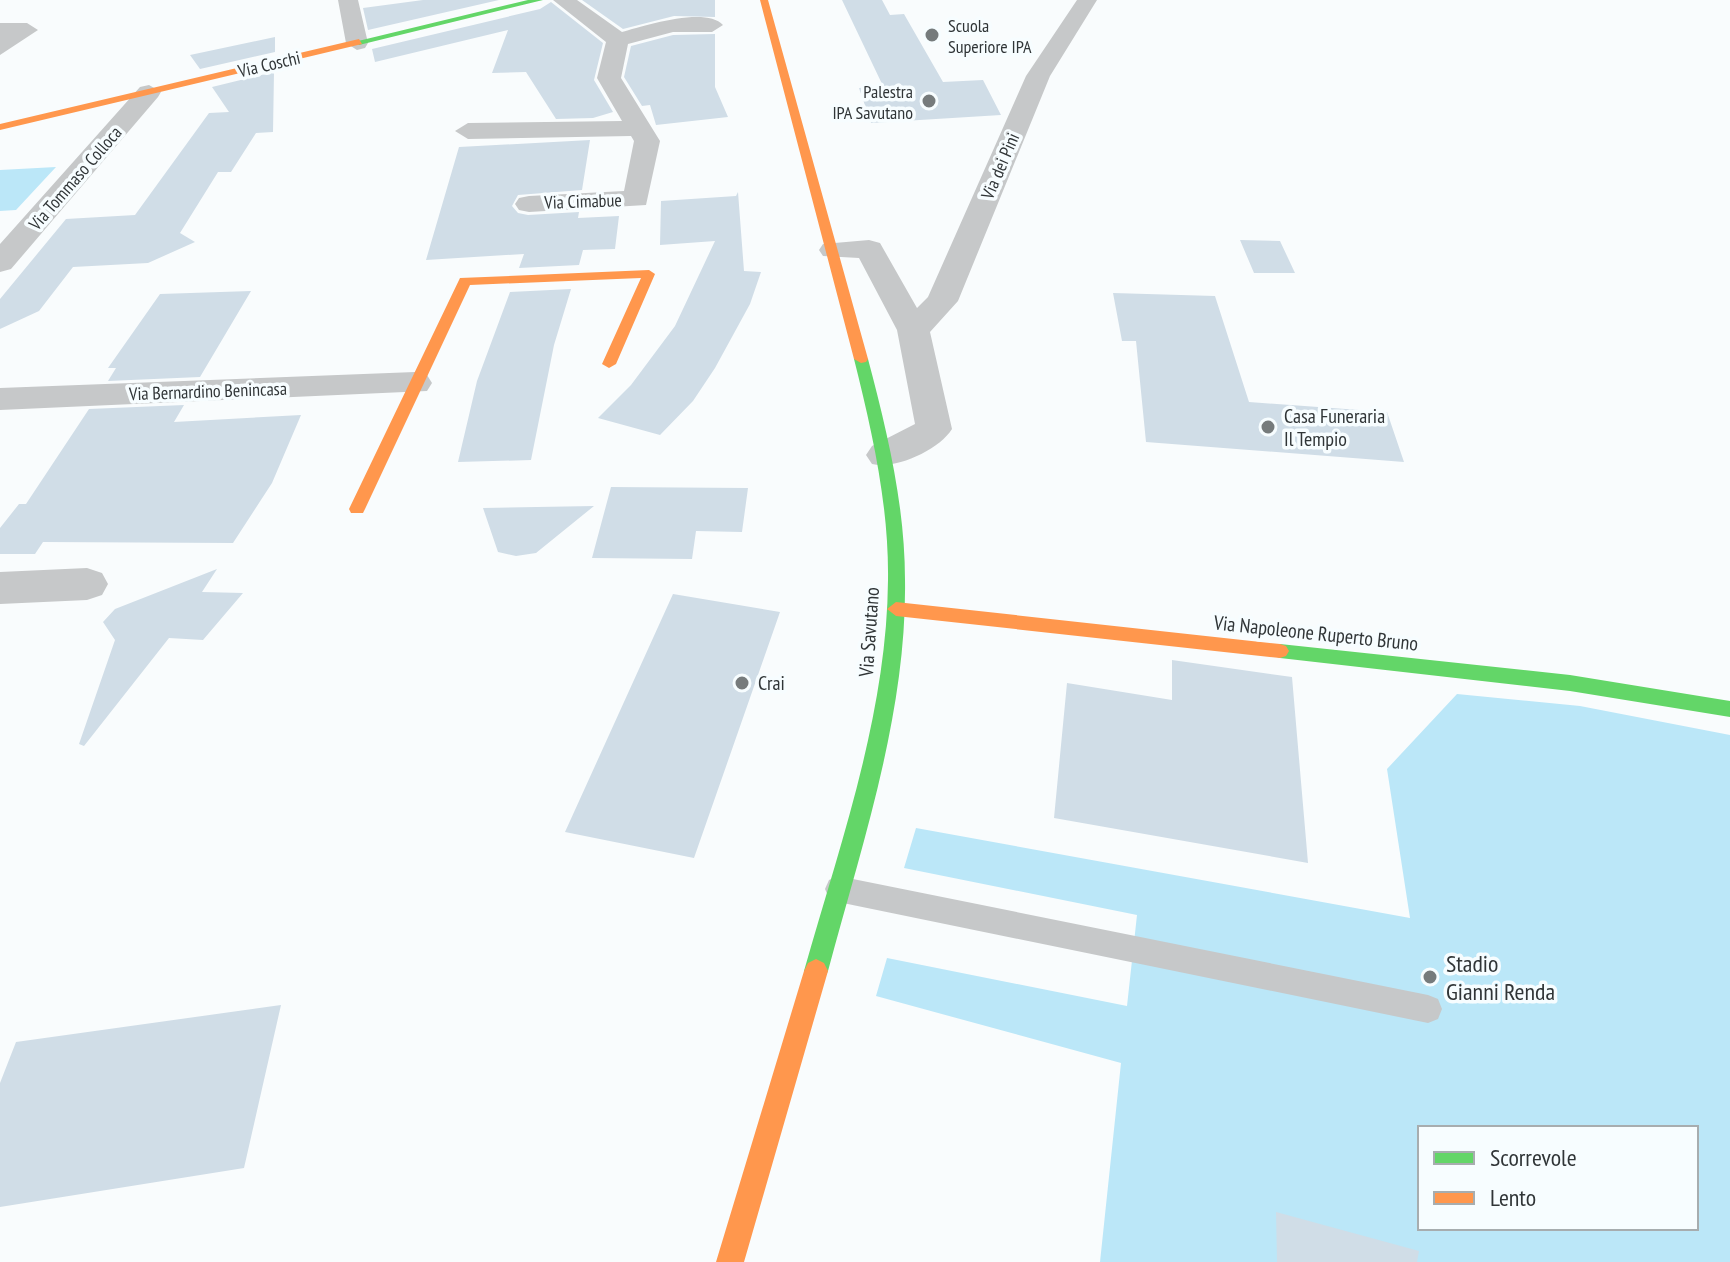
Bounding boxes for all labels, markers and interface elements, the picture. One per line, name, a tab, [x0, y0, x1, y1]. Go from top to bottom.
place label: Scuola Superiore IPA	[948, 14, 1032, 58]
marker: Scuola Superiore IPA	[923, 26, 941, 44]
street label: Via Coschi	[235, 46, 302, 83]
place label: Palestra IPA Savutano	[832, 80, 913, 124]
marker: Palestra IPA Savutano	[920, 92, 938, 110]
street label: Via Tommaso Colloca	[23, 121, 126, 235]
street label: Via dei Pini	[975, 129, 1024, 204]
street label: Via Cimabue	[543, 188, 622, 214]
street label: Via Bernardino Benincasa	[128, 377, 287, 405]
place label: Casa Funeraria Il Tempio	[1284, 403, 1385, 452]
marker: Casa Funeraria Il Tempio	[1259, 418, 1277, 436]
street label: Via Savutano	[853, 586, 885, 679]
street label: Via Napoleone Ruperto Bruno	[1212, 609, 1419, 657]
place label: Crai	[758, 670, 785, 696]
marker: Crai	[733, 674, 751, 692]
place label: Stadio Gianni Renda	[1446, 948, 1555, 1007]
marker: Stadio Gianni Renda	[1421, 968, 1439, 986]
legend	[1418, 1126, 1698, 1230]
text: Scorrevole	[1490, 1142, 1577, 1173]
text: Lento	[1490, 1182, 1536, 1213]

